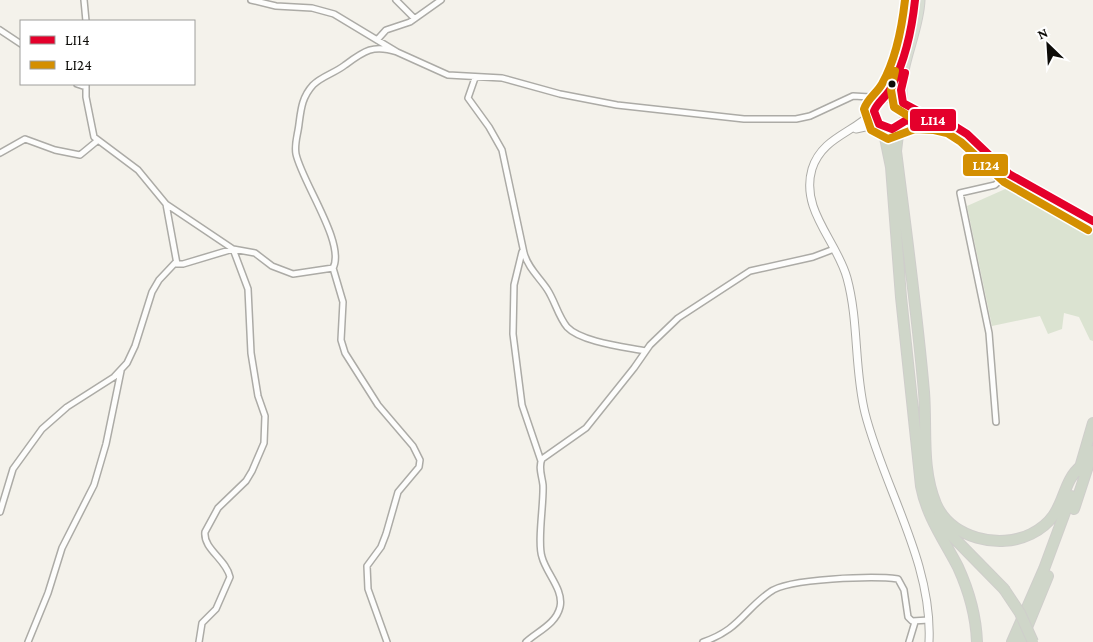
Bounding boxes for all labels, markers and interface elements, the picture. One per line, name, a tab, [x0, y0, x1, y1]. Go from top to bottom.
legend	[20, 20, 195, 85]
north arrow	[1023, 20, 1073, 70]
text: N	[1035, 24, 1051, 42]
text: LI14	[65, 32, 90, 48]
text: LI24	[65, 57, 92, 73]
unlabelled marker	[887, 79, 897, 89]
line badge: LI14	[909, 108, 957, 132]
text: LI14	[920, 112, 946, 128]
line badge: LI24	[962, 153, 1009, 177]
text: LI24	[973, 157, 1000, 173]

